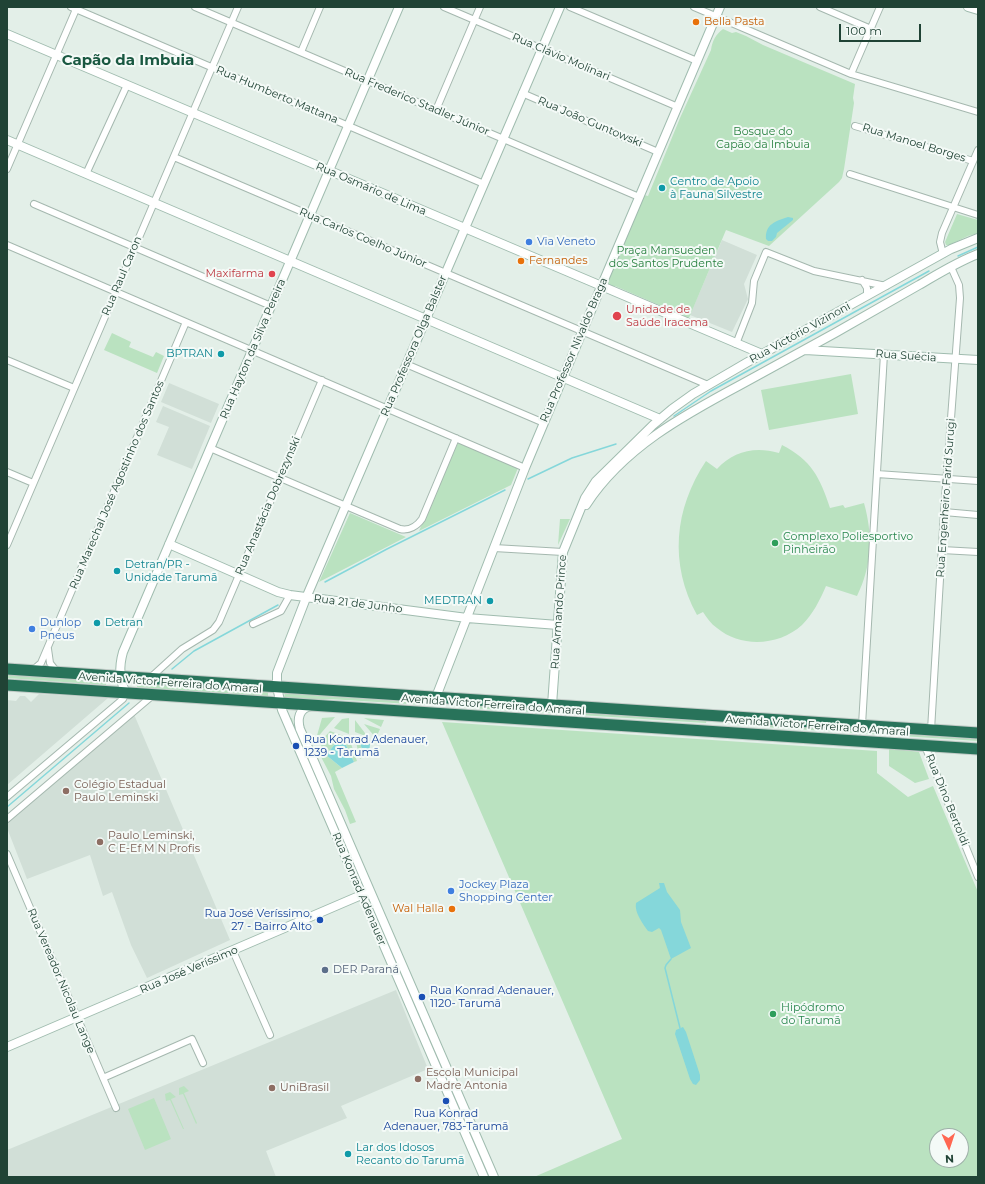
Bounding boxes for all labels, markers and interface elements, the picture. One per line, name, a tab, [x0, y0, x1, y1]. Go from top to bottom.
place label: Bella Pasta	[704, 15, 765, 29]
scale bar	[841, 16, 923, 42]
marker: Bella Pasta	[691, 17, 701, 27]
text: 100 m	[846, 23, 882, 38]
street label: Rua Clávio Molinari	[510, 30, 612, 84]
district label: Capão da Imbuia	[62, 52, 194, 70]
street label: Rua Humberto Mattana	[214, 63, 340, 127]
street label: Rua Frederico Stadler Júnior	[343, 65, 491, 139]
street label: Rua João Guntowski	[536, 94, 644, 150]
street label: Rua Manoel Borges	[861, 121, 967, 165]
park label: Bosque do Capão da Imbuia	[716, 125, 810, 151]
street label: Rua Osmário de Lima	[314, 160, 428, 218]
place label: Centro de Apoio à Fauna Silvestre	[670, 175, 763, 201]
marker: Centro de Apoio à Fauna Silvestre	[657, 183, 667, 193]
street label: Rua Carlos Coelho Júnior	[297, 205, 429, 271]
street label: Rua Raul Caron	[99, 234, 145, 318]
place label: Via Veneto	[537, 235, 596, 249]
marker: Via Veneto	[524, 237, 534, 247]
park label: Praça Mansueden dos Santos Prudente	[609, 244, 723, 270]
place label: Fernandes	[529, 254, 588, 268]
marker: Fernandes	[516, 256, 526, 266]
place label: Maxifarma	[206, 267, 264, 281]
marker: Maxifarma	[267, 269, 277, 279]
street label: Rua Professora Olga Balster	[378, 273, 450, 419]
street label: Rua Professor Nivaldo Braga	[537, 276, 611, 424]
street label: Rua Hayton da Silva Pereira	[217, 277, 289, 421]
street label: Rua Victório Vizinoni	[747, 300, 853, 366]
place label: Unidade de Saúde Iracema	[626, 303, 708, 329]
marker: Unidade de Saúde Iracema	[611, 310, 623, 322]
place label: BPTRAN	[166, 347, 213, 361]
street label: Rua Suécia	[875, 347, 937, 365]
marker: BPTRAN	[216, 349, 226, 359]
street label: Rua Marechal José Agostinho dos Santos	[67, 379, 167, 591]
street label: Rua Engenheiro Farid Surugi	[934, 418, 958, 578]
street label: Rua Anastácia Dobrezynski	[233, 435, 303, 577]
place label: Complexo Poliesportivo Pinheirão	[783, 530, 913, 556]
marker: Complexo Poliesportivo Pinheirão	[770, 538, 780, 548]
street label: Rua Armando Prince	[548, 554, 570, 670]
place label: Detran/PR - Unidade Tarumã	[125, 558, 217, 584]
marker: Detran/PR - Unidade Tarumã	[112, 566, 122, 576]
street label: Rua 21 de Junho	[313, 592, 403, 616]
place label: MEDTRAN	[424, 594, 482, 608]
marker: MEDTRAN	[485, 596, 495, 606]
place label: Dunlop Pneus	[40, 616, 81, 642]
place label: Detran	[105, 616, 143, 630]
marker: Detran	[92, 618, 102, 628]
marker: Dunlop Pneus	[27, 624, 37, 634]
street label: Avenida Victor Ferreira do Amaral	[78, 670, 262, 696]
street label: Avenida Victor Ferreira do Amaral	[401, 692, 585, 718]
street label: Avenida Victor Ferreira do Amaral	[725, 713, 909, 739]
place label: Rua Konrad Adenauer, 1239 - Tarumã	[304, 733, 428, 759]
marker: Rua Konrad Adenauer, 1239 - Tarumã	[291, 741, 301, 751]
street label: Rua Dino Bertoldi	[923, 752, 971, 848]
place label: Colégio Estadual Paulo Leminski	[74, 778, 166, 804]
marker: Colégio Estadual Paulo Leminski	[61, 786, 71, 796]
place label: Paulo Leminski, C E-Ef M N Profis	[108, 829, 200, 855]
street label: Rua Konrad Adenauer	[329, 830, 389, 948]
marker: Paulo Leminski, C E-Ef M N Profis	[95, 837, 105, 847]
place label: Jockey Plaza Shopping Center	[459, 878, 553, 904]
marker: Jockey Plaza Shopping Center	[446, 886, 456, 896]
place label: Wal Halla	[392, 902, 444, 916]
marker: Wal Halla	[447, 904, 457, 914]
street label: Rua Vereador Nicolau Lange	[24, 906, 98, 1056]
place label: Rua José Veríssimo, 27 - Bairro Alto	[205, 907, 312, 933]
marker: Rua José Veríssimo, 27 - Bairro Alto	[315, 915, 325, 925]
street label: Rua José Veríssimo	[138, 943, 240, 997]
place label: DER Paraná	[333, 963, 399, 977]
marker: DER Paraná	[320, 965, 330, 975]
place label: Rua Konrad Adenauer, 1120- Tarumã	[430, 984, 554, 1010]
marker: Rua Konrad Adenauer, 1120- Tarumã	[417, 992, 427, 1002]
place label: Hipódromo do Tarumã	[781, 1001, 844, 1027]
marker: Hipódromo do Tarumã	[768, 1009, 778, 1019]
place label: Escola Municipal Madre Antonia	[426, 1066, 518, 1092]
marker: Escola Municipal Madre Antonia	[413, 1074, 423, 1084]
place label: UniBrasil	[280, 1081, 329, 1095]
marker: UniBrasil	[267, 1083, 277, 1093]
marker: Rua Konrad Adenauer, 783-Tarumã	[441, 1096, 451, 1106]
place label: Rua Konrad Adenauer, 783-Tarumã	[383, 1107, 509, 1133]
north arrow	[929, 1128, 969, 1168]
place label: Lar dos Idosos Recanto do Tarumã	[356, 1141, 464, 1167]
marker: Lar dos Idosos Recanto do Tarumã	[343, 1149, 353, 1159]
text: N	[945, 1152, 954, 1166]

